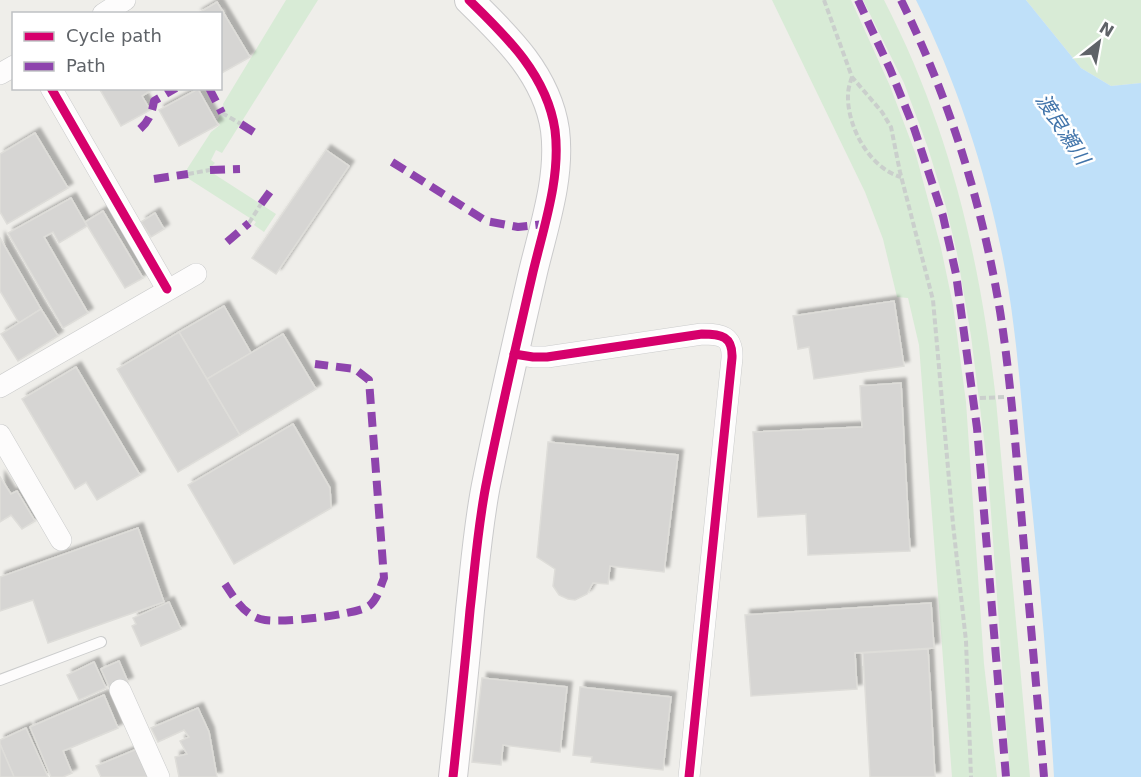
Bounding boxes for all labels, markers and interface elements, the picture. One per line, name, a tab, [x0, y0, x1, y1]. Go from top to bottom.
legend	[12, 12, 222, 90]
north arrow	[1069, 12, 1129, 72]
text: N	[1096, 18, 1117, 41]
text: Cycle path	[66, 25, 162, 46]
text: Path	[66, 55, 106, 76]
water label: 渡良瀬川	[1031, 89, 1096, 171]

